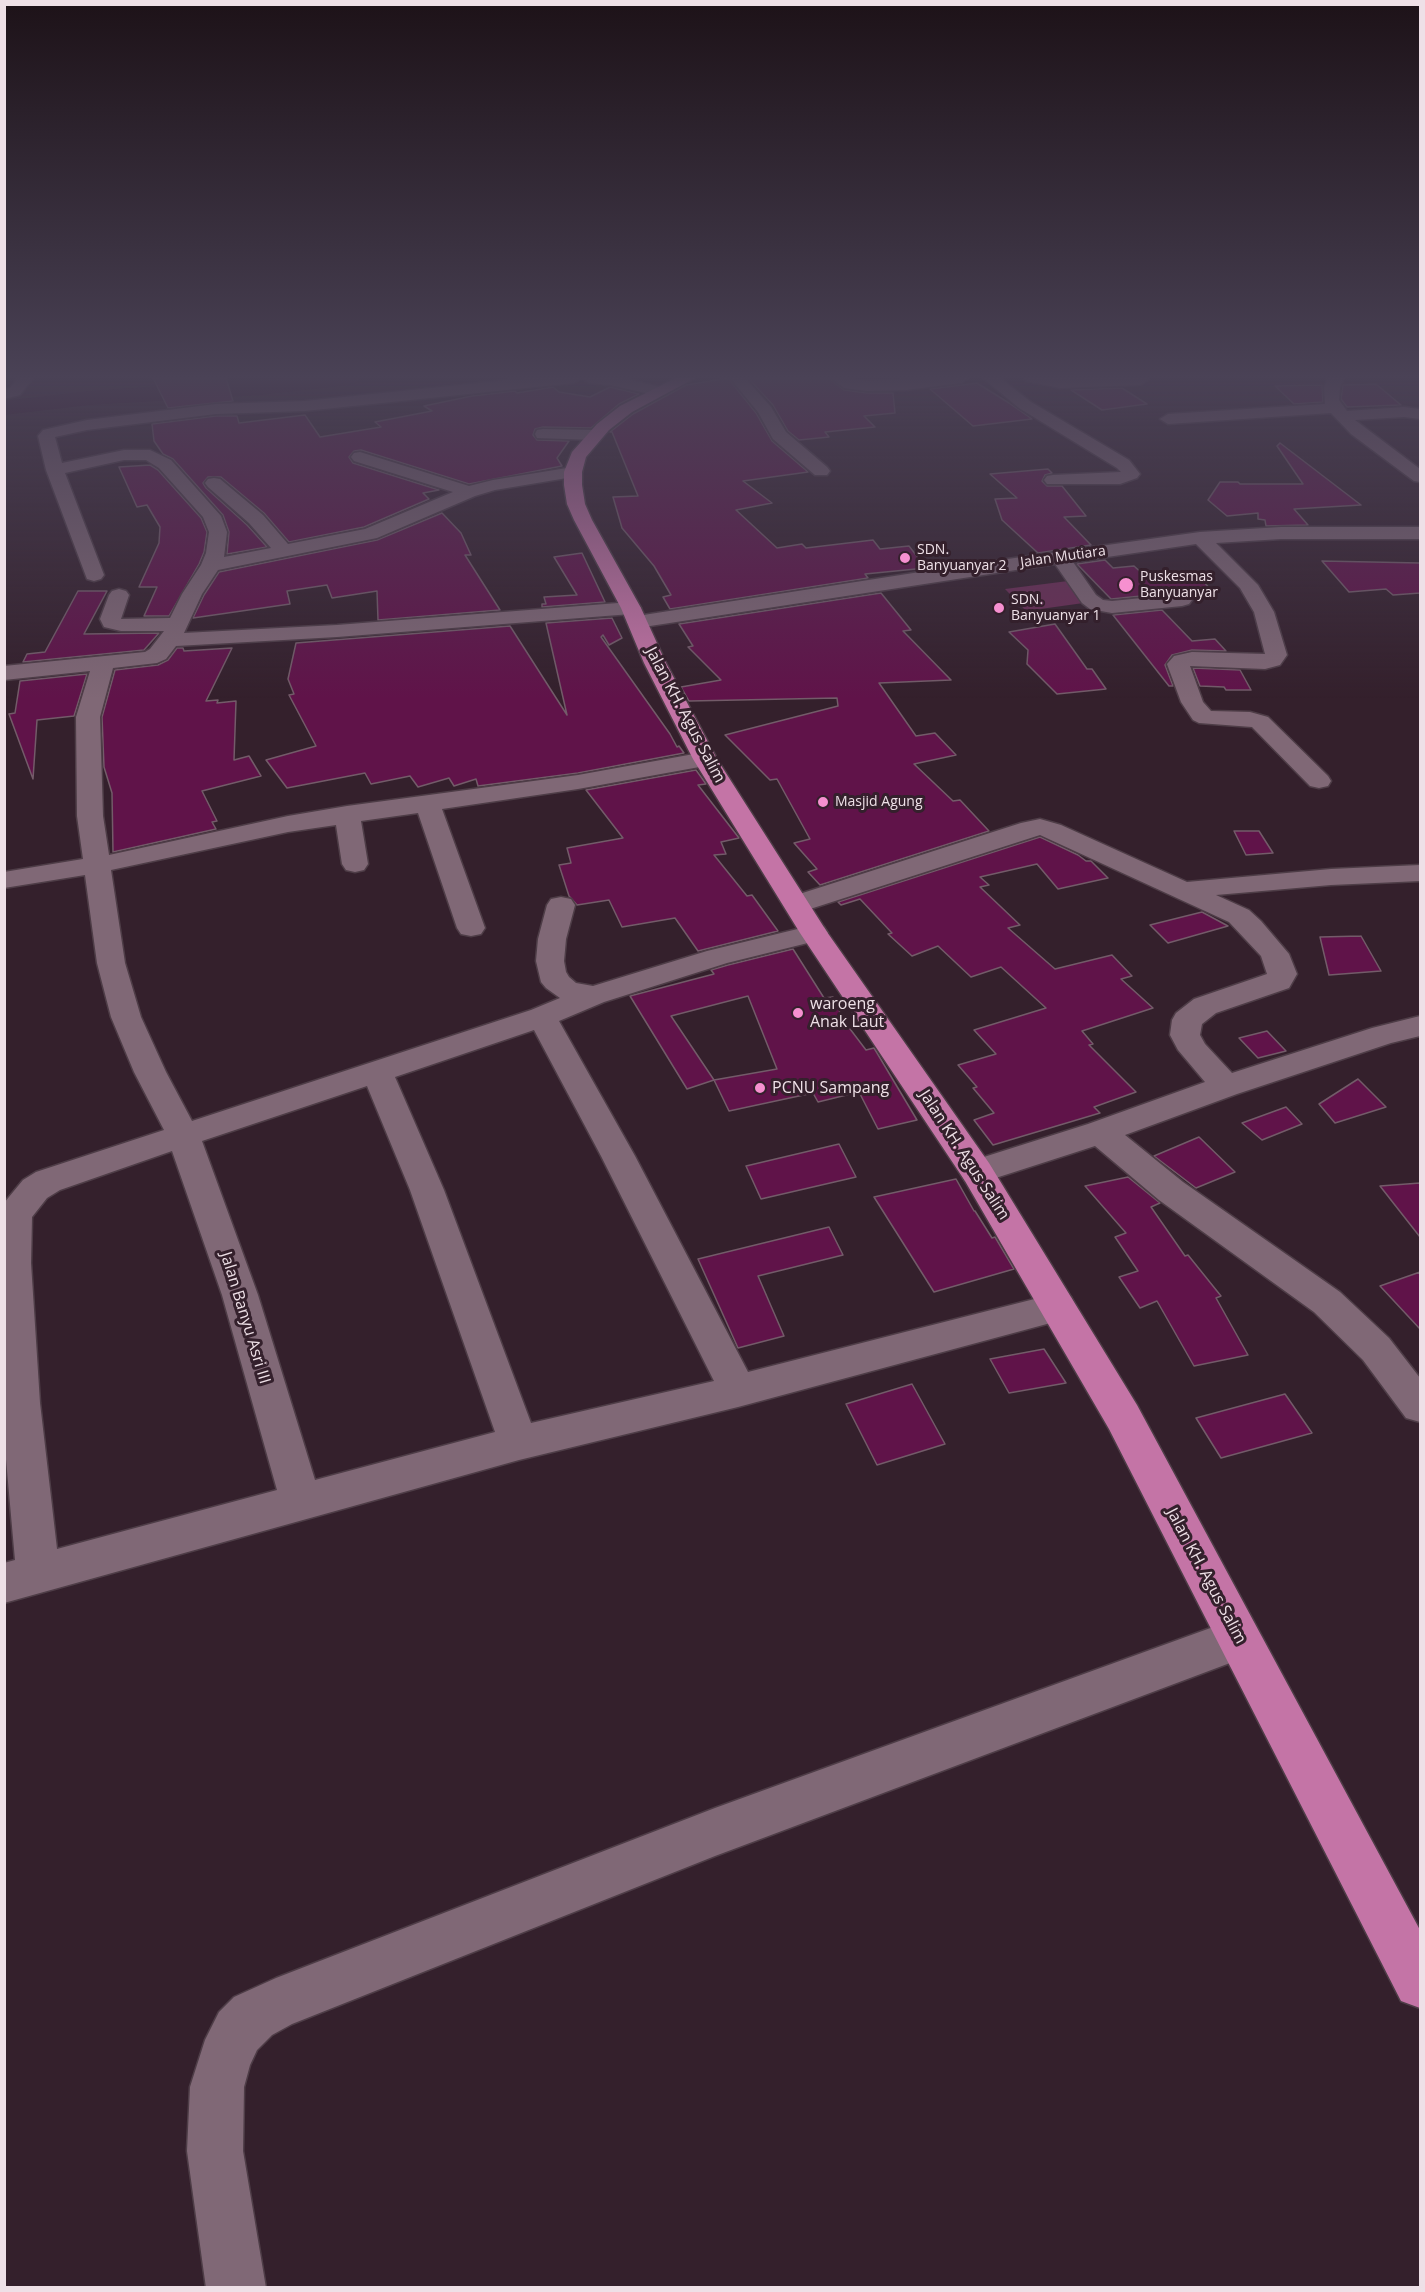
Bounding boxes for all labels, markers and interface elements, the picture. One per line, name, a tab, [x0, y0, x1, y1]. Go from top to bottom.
place label: SDN. Banyuanyar 2	[917, 542, 1007, 574]
street label: Jalan Mutiara	[1019, 543, 1107, 571]
marker: SDN. Banyuanyar 2	[898, 551, 912, 565]
place label: Puskesmas Banyuanyar	[1140, 569, 1218, 602]
marker: Puskesmas Banyuanyar	[1117, 576, 1135, 594]
place label: SDN. Banyuanyar 1	[1011, 592, 1101, 624]
marker: SDN. Banyuanyar 1	[992, 601, 1006, 615]
street label: Jalan KH. Agus Salim	[641, 644, 729, 786]
place label: Masjid Agung	[835, 794, 923, 810]
marker: Masjid Agung	[816, 795, 830, 809]
place label: waroeng Anak Laut	[810, 994, 884, 1032]
marker: waroeng Anak Laut	[791, 1006, 805, 1020]
place label: PCNU Sampang	[772, 1078, 889, 1098]
marker: PCNU Sampang	[753, 1081, 767, 1095]
street label: Jalan KH. Agus Salim	[915, 1086, 1013, 1224]
street label: Jalan Banyu Asri III	[216, 1250, 274, 1386]
street label: Jalan KH. Agus Salim	[1162, 1505, 1250, 1647]

